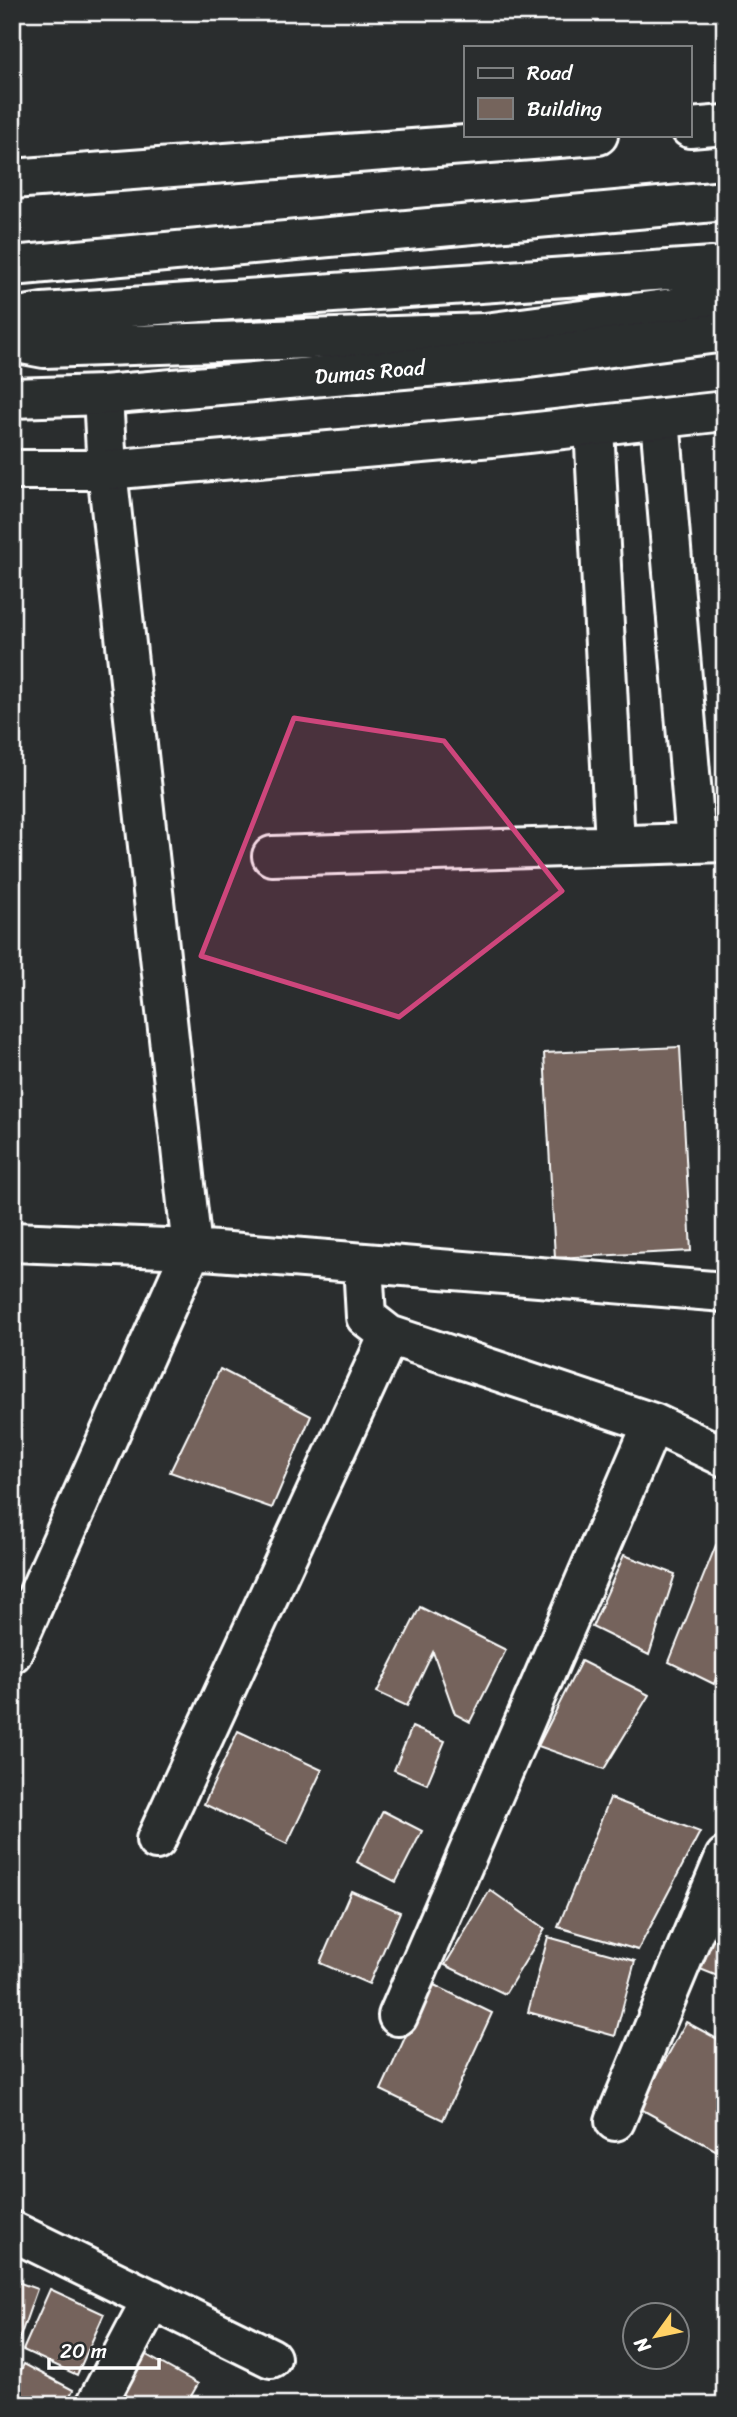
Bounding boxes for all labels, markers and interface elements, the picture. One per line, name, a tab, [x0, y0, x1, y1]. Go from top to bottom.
legend	[464, 46, 692, 136]
text: Road	[527, 54, 574, 92]
text: Building	[527, 90, 603, 128]
street label: Dumas Road	[313, 348, 429, 396]
north arrow	[622, 2302, 692, 2372]
scale bar	[49, 2326, 159, 2370]
text: N	[624, 2330, 660, 2360]
text: 20 m	[60, 2332, 107, 2370]

